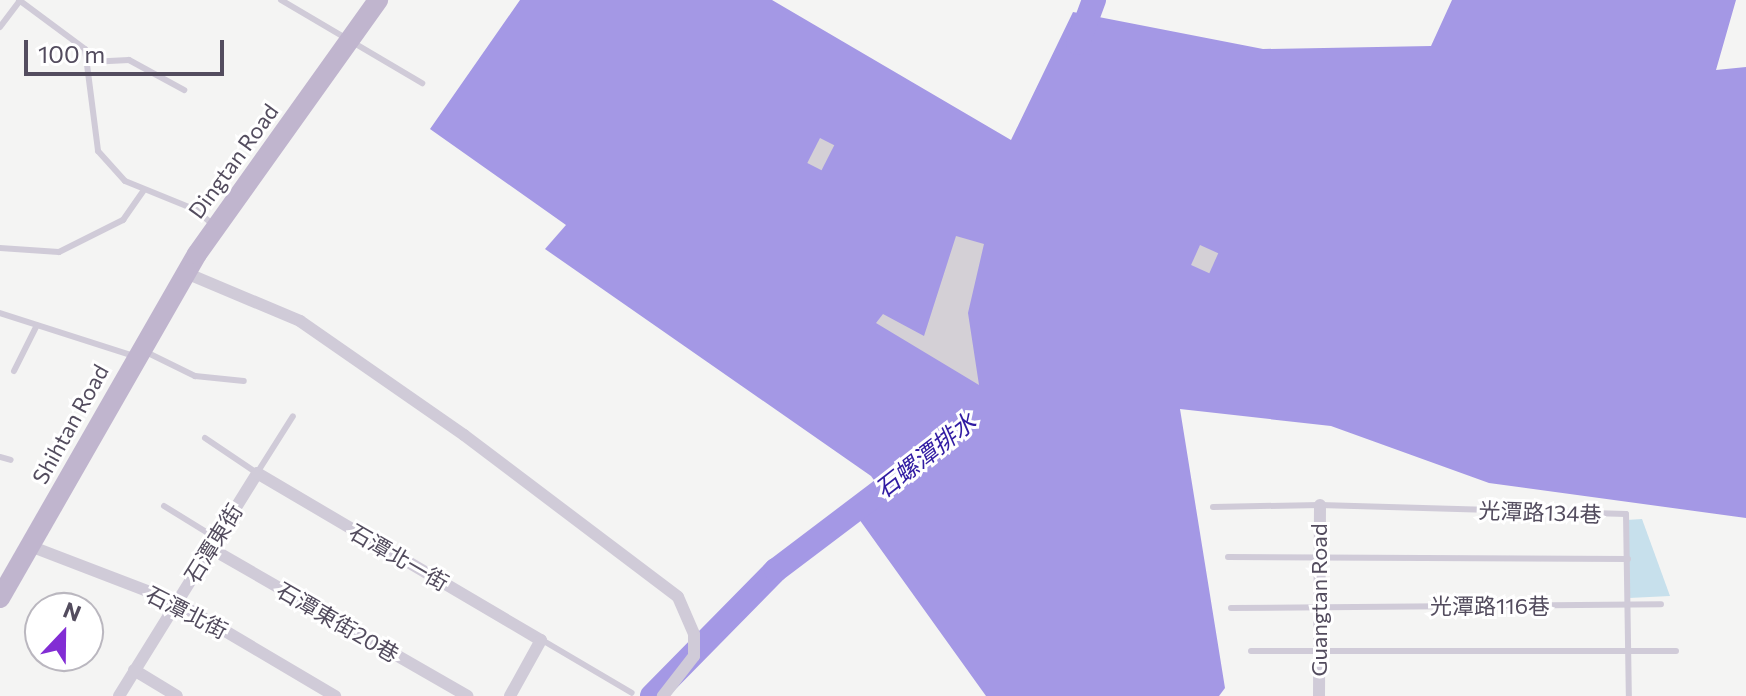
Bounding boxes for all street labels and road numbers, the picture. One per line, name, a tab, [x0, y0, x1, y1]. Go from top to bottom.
street label: Dingtan Road	[183, 99, 283, 223]
street label: Shihtan Road	[26, 360, 114, 488]
street label: 光潭路134巷	[1478, 497, 1602, 527]
street label: 石潭東街	[178, 499, 248, 587]
street label: 石潭北一街	[345, 518, 453, 596]
street label: Guangtan Road	[1306, 523, 1332, 677]
street label: 石潭東街20巷	[272, 576, 404, 668]
street label: 石潭北街	[142, 580, 232, 644]
street label: 光潭路116巷	[1430, 593, 1550, 619]

